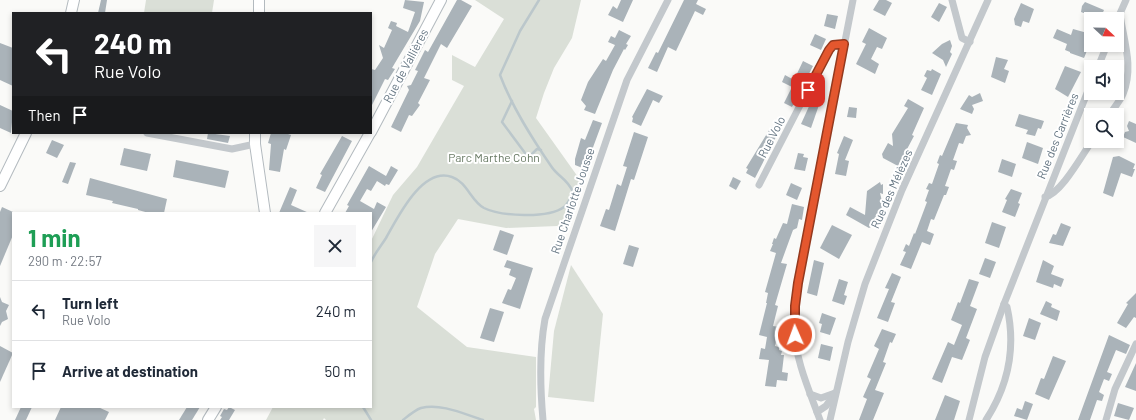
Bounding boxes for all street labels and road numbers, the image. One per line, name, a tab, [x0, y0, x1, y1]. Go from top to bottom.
street label: Rue de Vallières	[380, 26, 431, 105]
street label: Rue des Carrières	[1033, 90, 1081, 181]
street label: Rue Volo	[755, 113, 788, 160]
street label: Rue Charlotte Jousse	[547, 146, 597, 255]
street label: Rue des Mélèzes	[867, 147, 915, 230]

